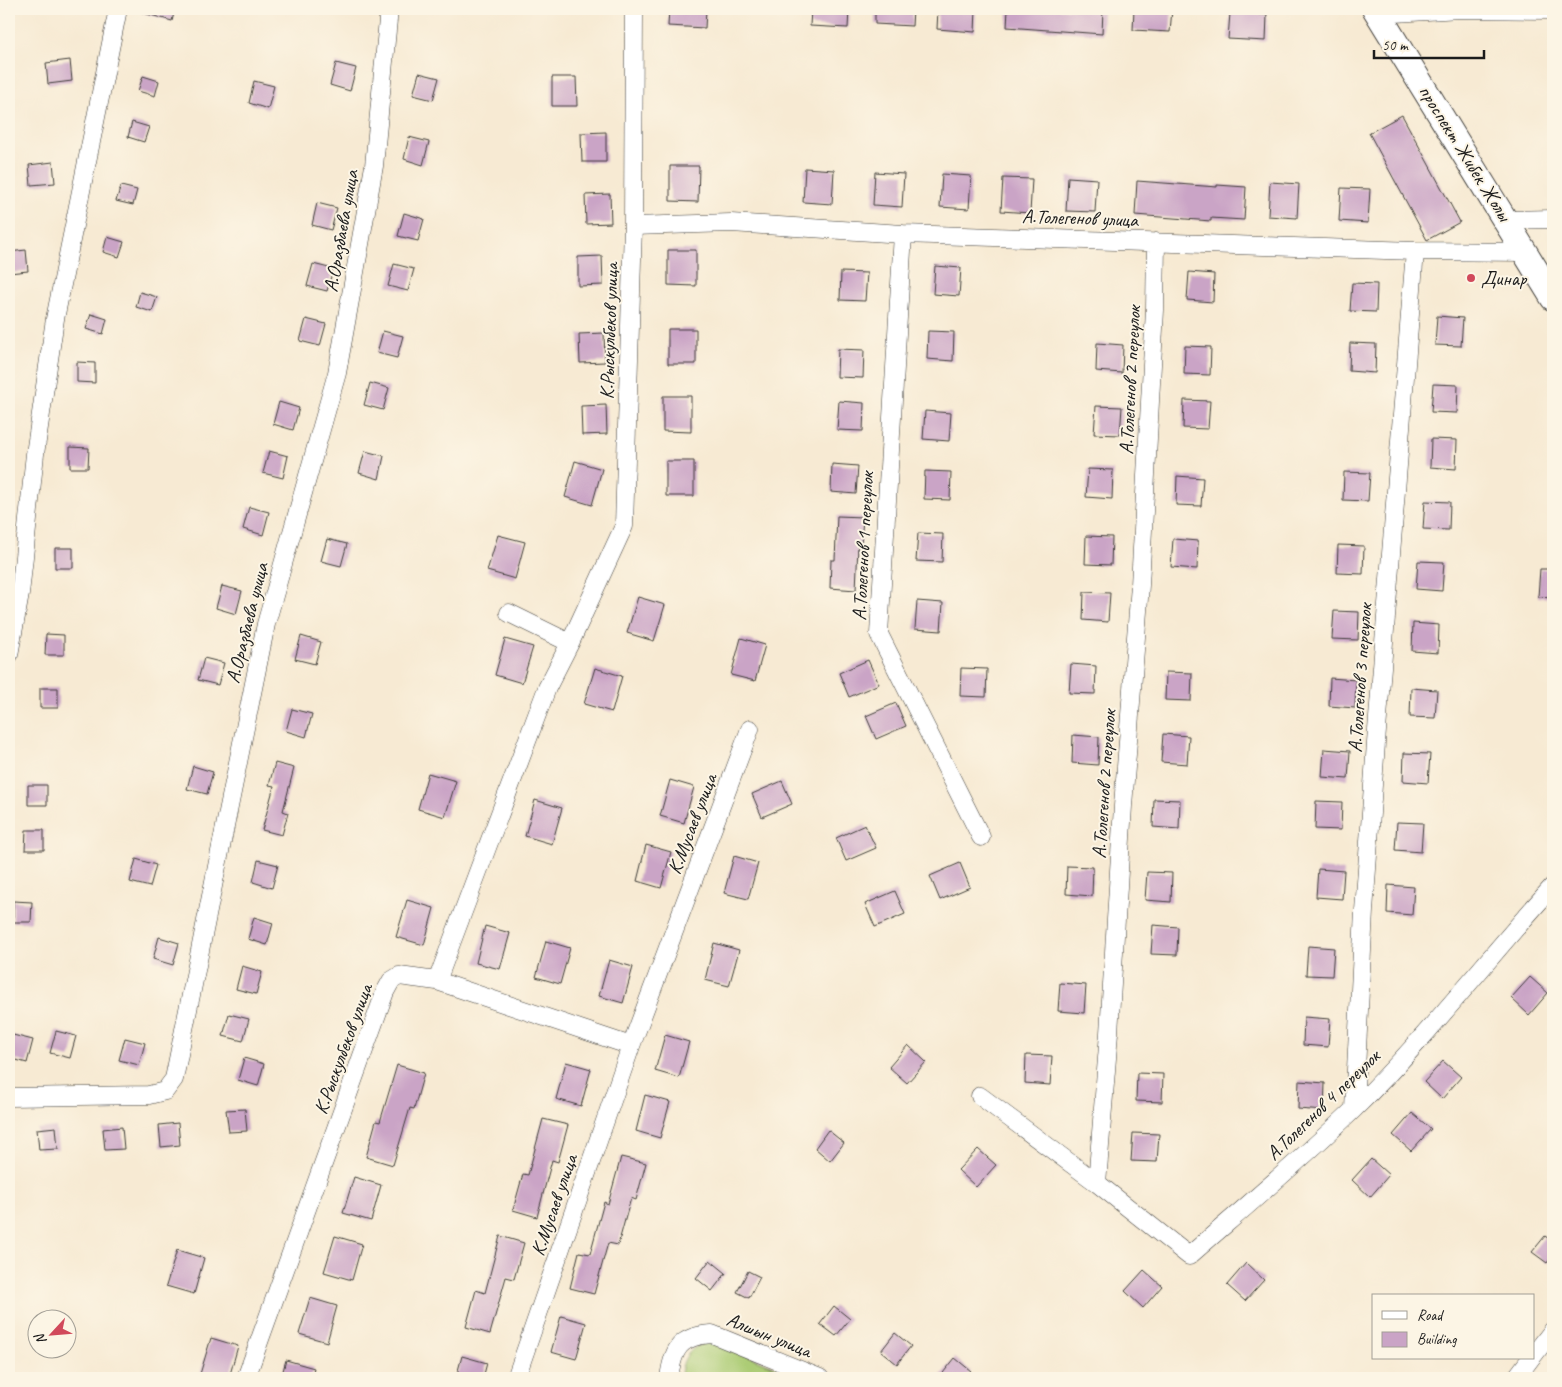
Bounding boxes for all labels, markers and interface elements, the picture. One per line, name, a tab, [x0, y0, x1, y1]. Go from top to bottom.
scale bar	[1374, 28, 1484, 60]
text: 50 m	[1382, 36, 1409, 55]
street label: проспект Жибек Жолы	[1413, 80, 1518, 227]
street label: А.Оразбаева улица	[318, 167, 364, 294]
street label: А.Толегенов улица	[1022, 203, 1140, 233]
street label: К.Рыскулбеков улица	[594, 261, 624, 400]
place label: Динар	[1481, 266, 1528, 291]
marker: Динар	[1465, 272, 1477, 284]
street label: А.Толегенов 2 переулок	[1114, 303, 1146, 455]
street label: А.Толегенов 1 переулок	[847, 469, 879, 621]
street label: А.Оразбаева улица	[220, 559, 274, 686]
street label: А.Толегенов 3 переулок	[1342, 601, 1378, 753]
street label: А.Толегенов 2 переулок	[1086, 707, 1122, 859]
street label: К.Мусаев улица	[661, 769, 723, 878]
street label: К.Рыскулбеков улица	[308, 979, 379, 1117]
street label: А.Толегенов 4 переулок	[1261, 1043, 1386, 1166]
street label: К.Мусаев улица	[525, 1149, 584, 1259]
legend	[1372, 1294, 1534, 1360]
text: Road	[1417, 1306, 1444, 1325]
street label: Алшын улица	[723, 1307, 817, 1364]
north arrow	[28, 1310, 78, 1360]
text: N	[30, 1330, 50, 1347]
text: Building	[1417, 1330, 1457, 1349]

